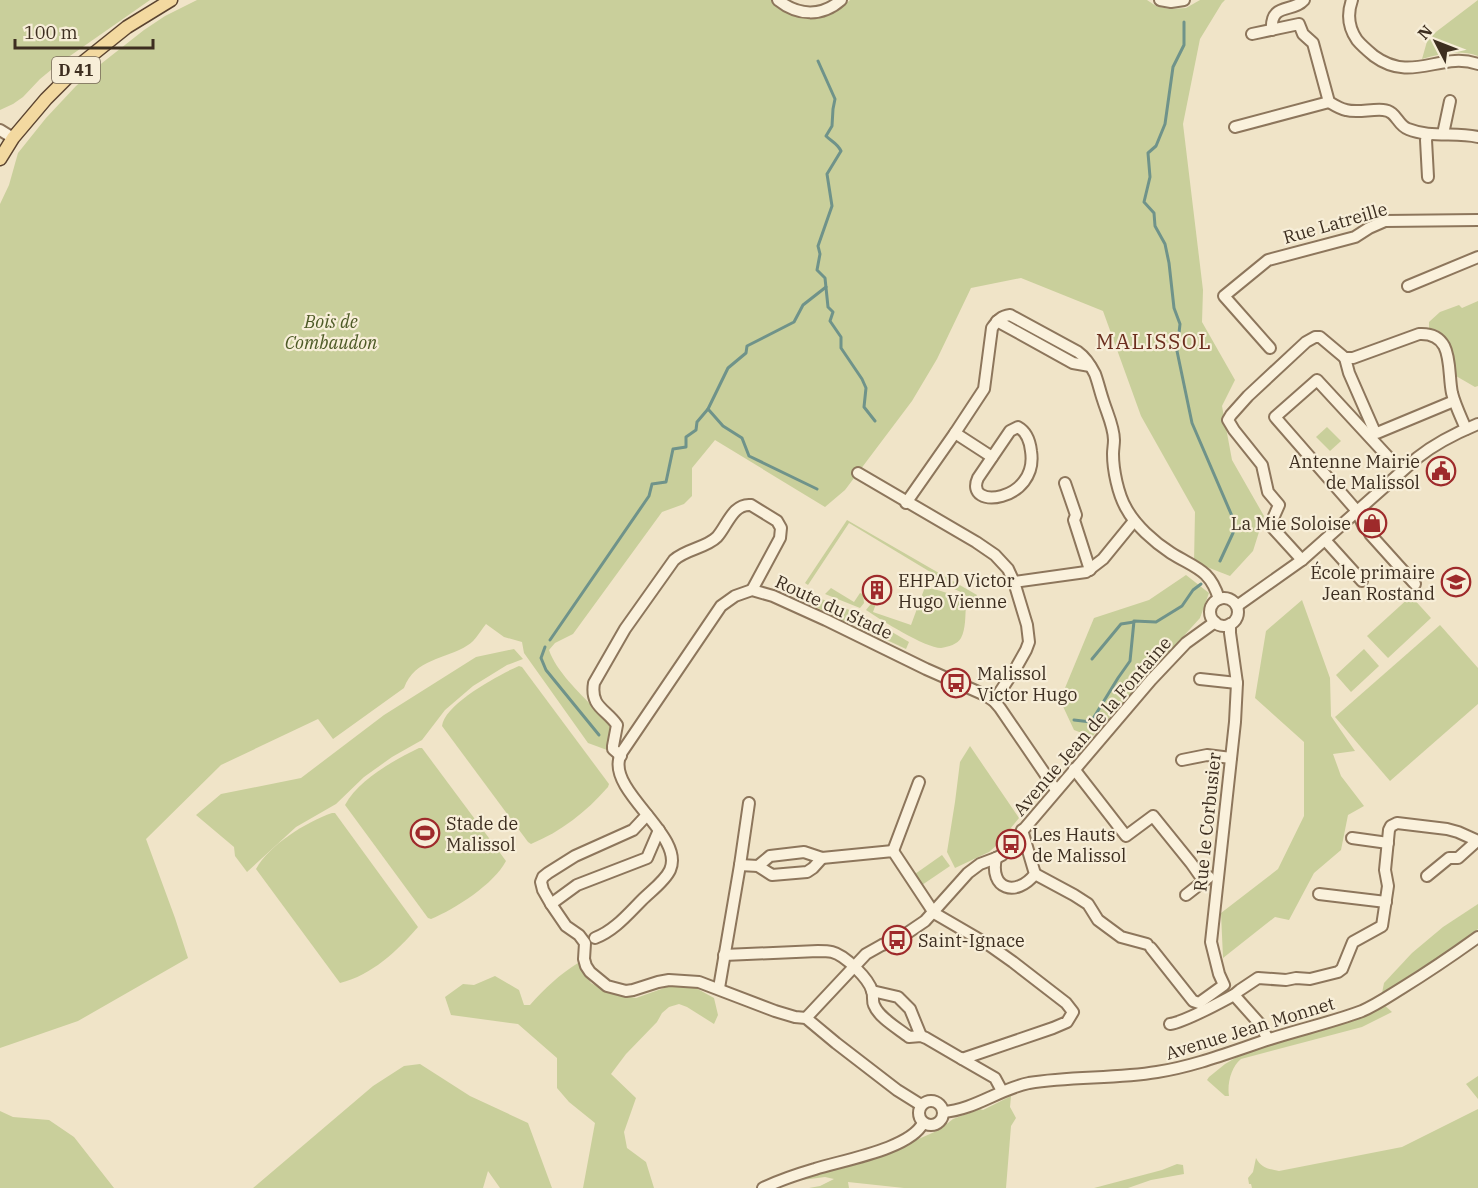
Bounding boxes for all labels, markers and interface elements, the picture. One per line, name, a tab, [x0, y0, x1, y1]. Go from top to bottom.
scale bar	[15, 12, 153, 50]
north arrow	[1406, 12, 1466, 72]
text: 100 m	[24, 21, 78, 44]
text: N	[1413, 21, 1437, 43]
road number: D 41	[52, 57, 100, 83]
street label: Rue Latreille	[1280, 197, 1390, 249]
park label: Bois de Combaudon	[285, 310, 378, 354]
district label: MALISSOL	[1096, 327, 1212, 355]
place label: Antenne Mairie de Malissol	[1289, 450, 1420, 494]
public building icon: Antenne Mairie de Malissol	[1425, 455, 1457, 487]
shop icon: La Mie Soloise	[1356, 507, 1388, 539]
place label: La Mie Soloise	[1231, 512, 1351, 535]
place label: École primaire Jean Rostand	[1310, 561, 1435, 605]
school or university icon: École primaire Jean Rostand	[1440, 566, 1472, 598]
place label: EHPAD Victor Hugo Vienne	[898, 569, 1014, 613]
street label: Route du Stade	[772, 570, 896, 644]
building icon: EHPAD Victor Hugo Vienne	[861, 574, 893, 606]
street label: Avenue Jean de la Fontaine	[1008, 632, 1176, 820]
place label: Malissol Victor Hugo	[977, 662, 1077, 706]
bus stop icon: Malissol Victor Hugo	[940, 667, 972, 699]
street label: Rue le Corbusier	[1188, 751, 1226, 893]
place label: Stade de Malissol	[446, 812, 518, 856]
sports icon: Stade de Malissol	[409, 817, 441, 849]
place label: Les Hauts de Malissol	[1032, 823, 1126, 867]
bus stop icon: Les Hauts de Malissol	[995, 828, 1027, 860]
bus stop icon: Saint-Ignace	[881, 924, 913, 956]
place label: Saint-Ignace	[918, 929, 1025, 952]
street label: Avenue Jean Monnet	[1163, 991, 1337, 1065]

